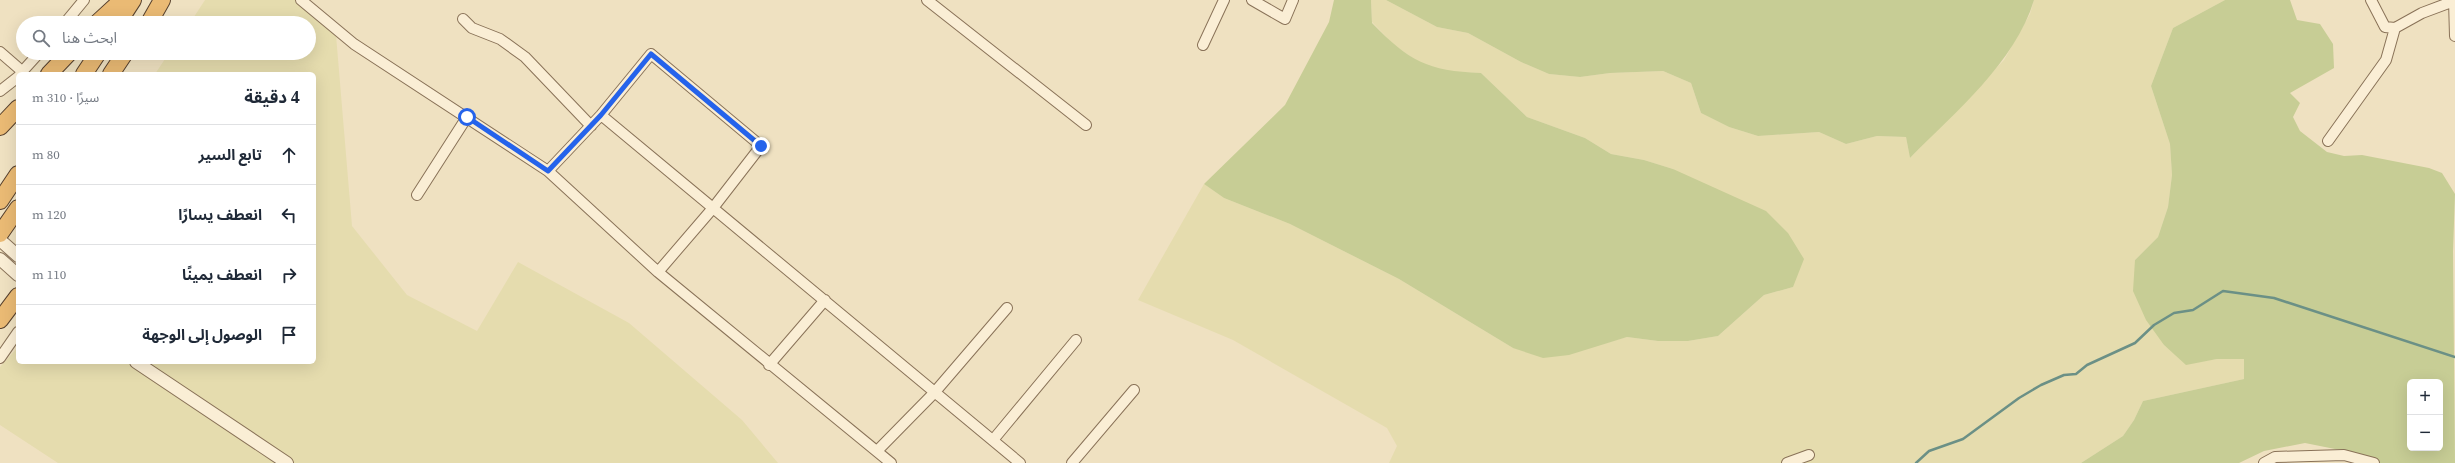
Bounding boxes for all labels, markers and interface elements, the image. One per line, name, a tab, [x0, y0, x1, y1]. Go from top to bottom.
search box	[16, 16, 316, 60]
icon: search	[30, 27, 52, 49]
text: ابحث هنا	[62, 27, 117, 48]
text: 4 دقيقة	[244, 85, 300, 109]
text: سيرًا · 310 m	[32, 89, 99, 106]
route start	[458, 108, 476, 126]
route end	[752, 137, 770, 155]
text: تابع السير	[199, 144, 262, 165]
icon: ahead	[278, 144, 300, 166]
text: 80 m	[32, 146, 60, 163]
text: انعطف يسارًا	[178, 204, 262, 225]
icon: left	[278, 204, 300, 226]
text: 120 m	[32, 206, 66, 223]
text: انعطف يمينًا	[182, 264, 262, 285]
icon: right	[278, 264, 300, 286]
text: 110 m	[32, 266, 66, 283]
text: الوصول إلى الوجهة	[142, 324, 262, 345]
icon: arrive	[278, 324, 300, 346]
map controls	[2407, 379, 2443, 451]
button: +	[2407, 379, 2443, 415]
button: −	[2407, 415, 2443, 451]

